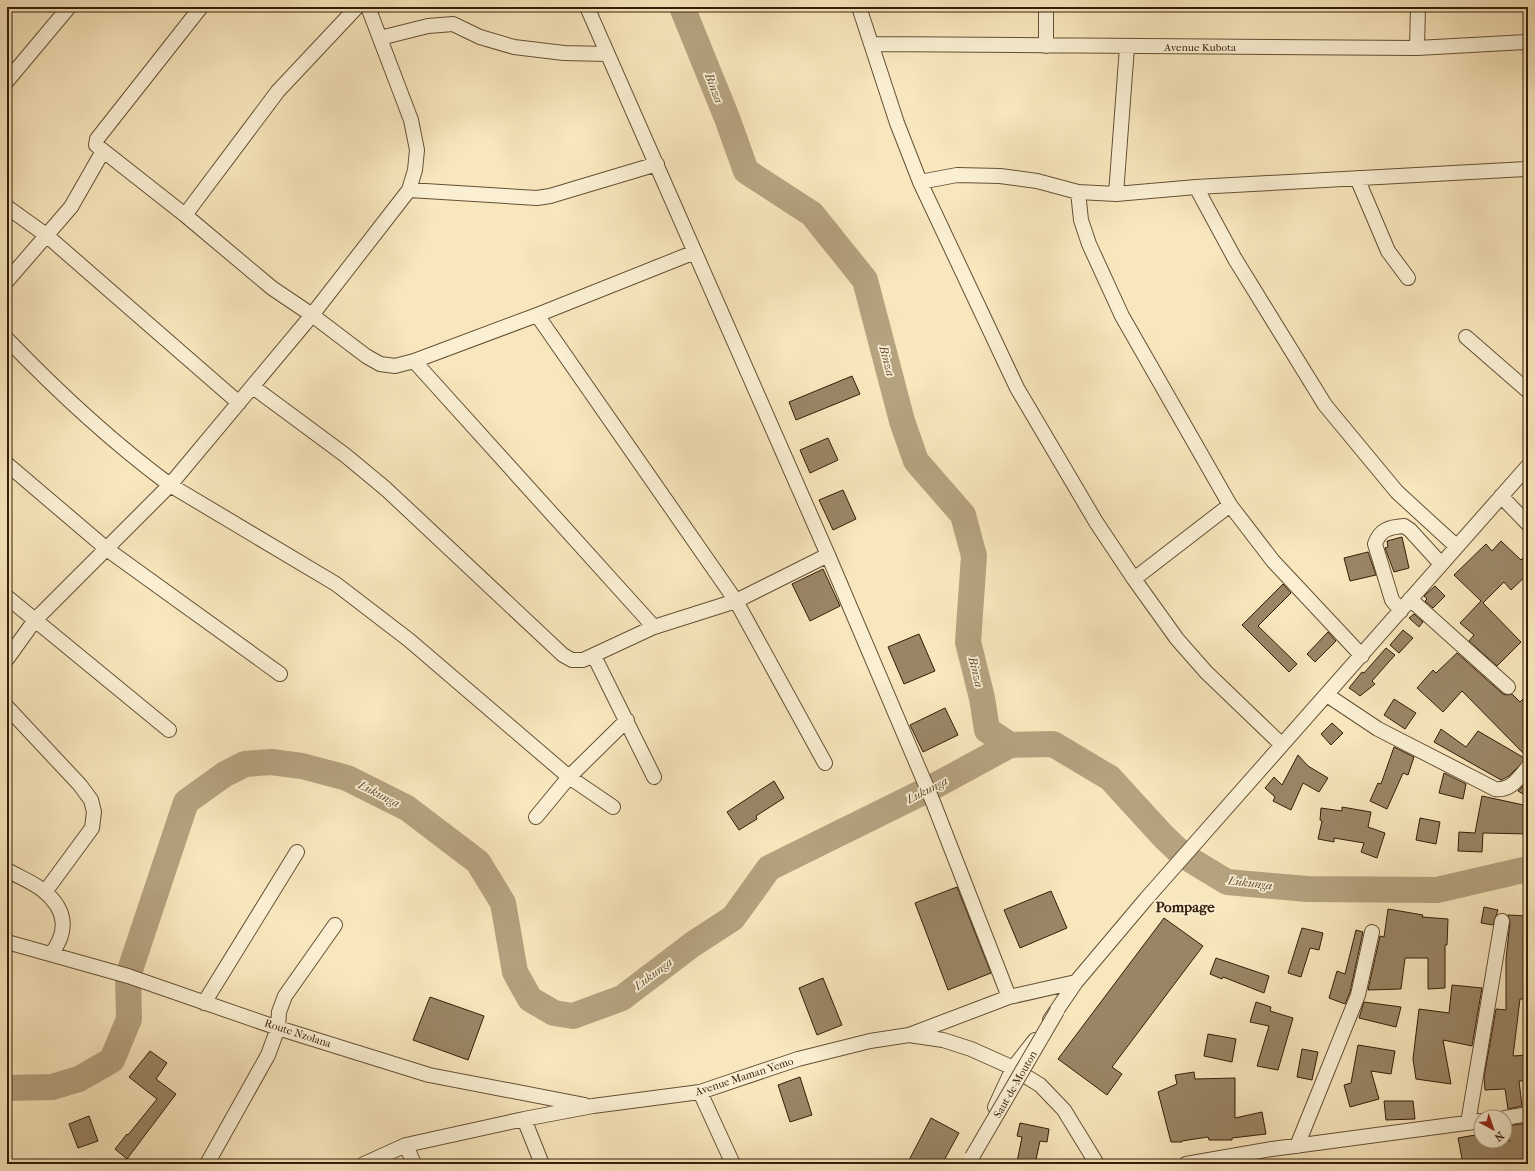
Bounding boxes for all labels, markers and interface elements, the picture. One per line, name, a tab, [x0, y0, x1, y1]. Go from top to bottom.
street label: Avenue Kubota	[1163, 41, 1237, 54]
water label: Binza	[702, 70, 726, 105]
water label: Binza	[876, 343, 898, 378]
water label: Binza	[965, 654, 987, 689]
water label: Lukunga	[903, 774, 950, 807]
water label: Lukunga	[355, 777, 402, 810]
water label: Lukunga	[1226, 873, 1273, 893]
district label: Pompage	[1155, 898, 1215, 916]
water label: Lukunga	[630, 955, 675, 994]
street label: Route Nzolana	[263, 1017, 334, 1051]
street label: Saut-de-Mouton	[991, 1048, 1040, 1120]
street label: Avenue Maman Yemo	[692, 1054, 795, 1099]
north arrow	[1473, 1109, 1513, 1149]
text: N	[1491, 1129, 1506, 1144]

